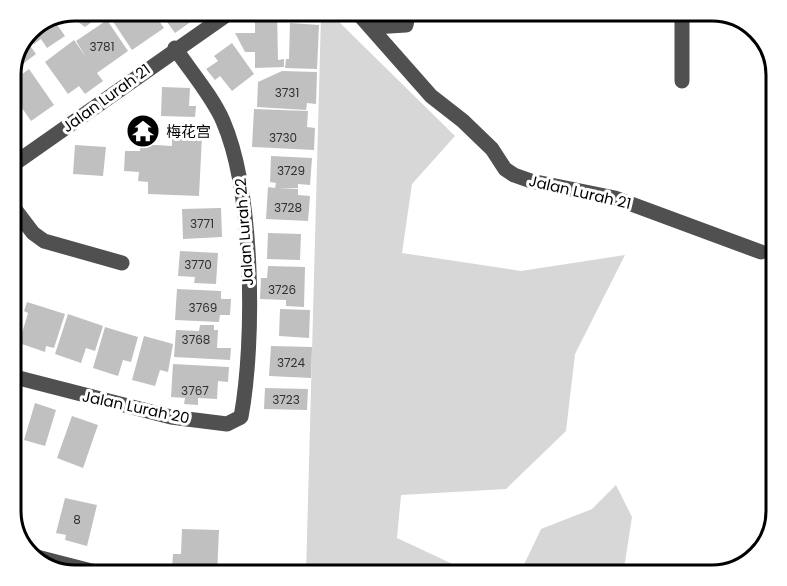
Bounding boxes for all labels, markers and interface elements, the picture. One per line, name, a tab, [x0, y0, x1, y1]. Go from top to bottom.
house number: 3781	[89, 38, 115, 55]
street label: Jalan Lurah 21	[58, 59, 154, 137]
house number: 3731	[275, 84, 299, 101]
temple icon: 梅花宫	[125, 113, 161, 149]
place label: 梅花宫	[166, 121, 211, 142]
house number: 3730	[269, 129, 297, 146]
house number: 3729	[277, 162, 305, 179]
street label: Jalan Lurah 21	[527, 170, 633, 214]
street label: Jalan Lurah 22	[230, 177, 258, 287]
house number: 3728	[274, 199, 302, 216]
house number: 3771	[190, 215, 214, 232]
house number: 3770	[184, 256, 212, 273]
house number: 3726	[268, 281, 296, 298]
house number: 3769	[189, 299, 217, 316]
house number: 3768	[182, 331, 210, 348]
house number: 3724	[277, 354, 305, 371]
house number: 3767	[181, 382, 209, 399]
street label: Jalan Lurah 20	[81, 385, 191, 429]
house number: 3723	[272, 391, 300, 408]
house number: 8	[73, 511, 81, 528]

